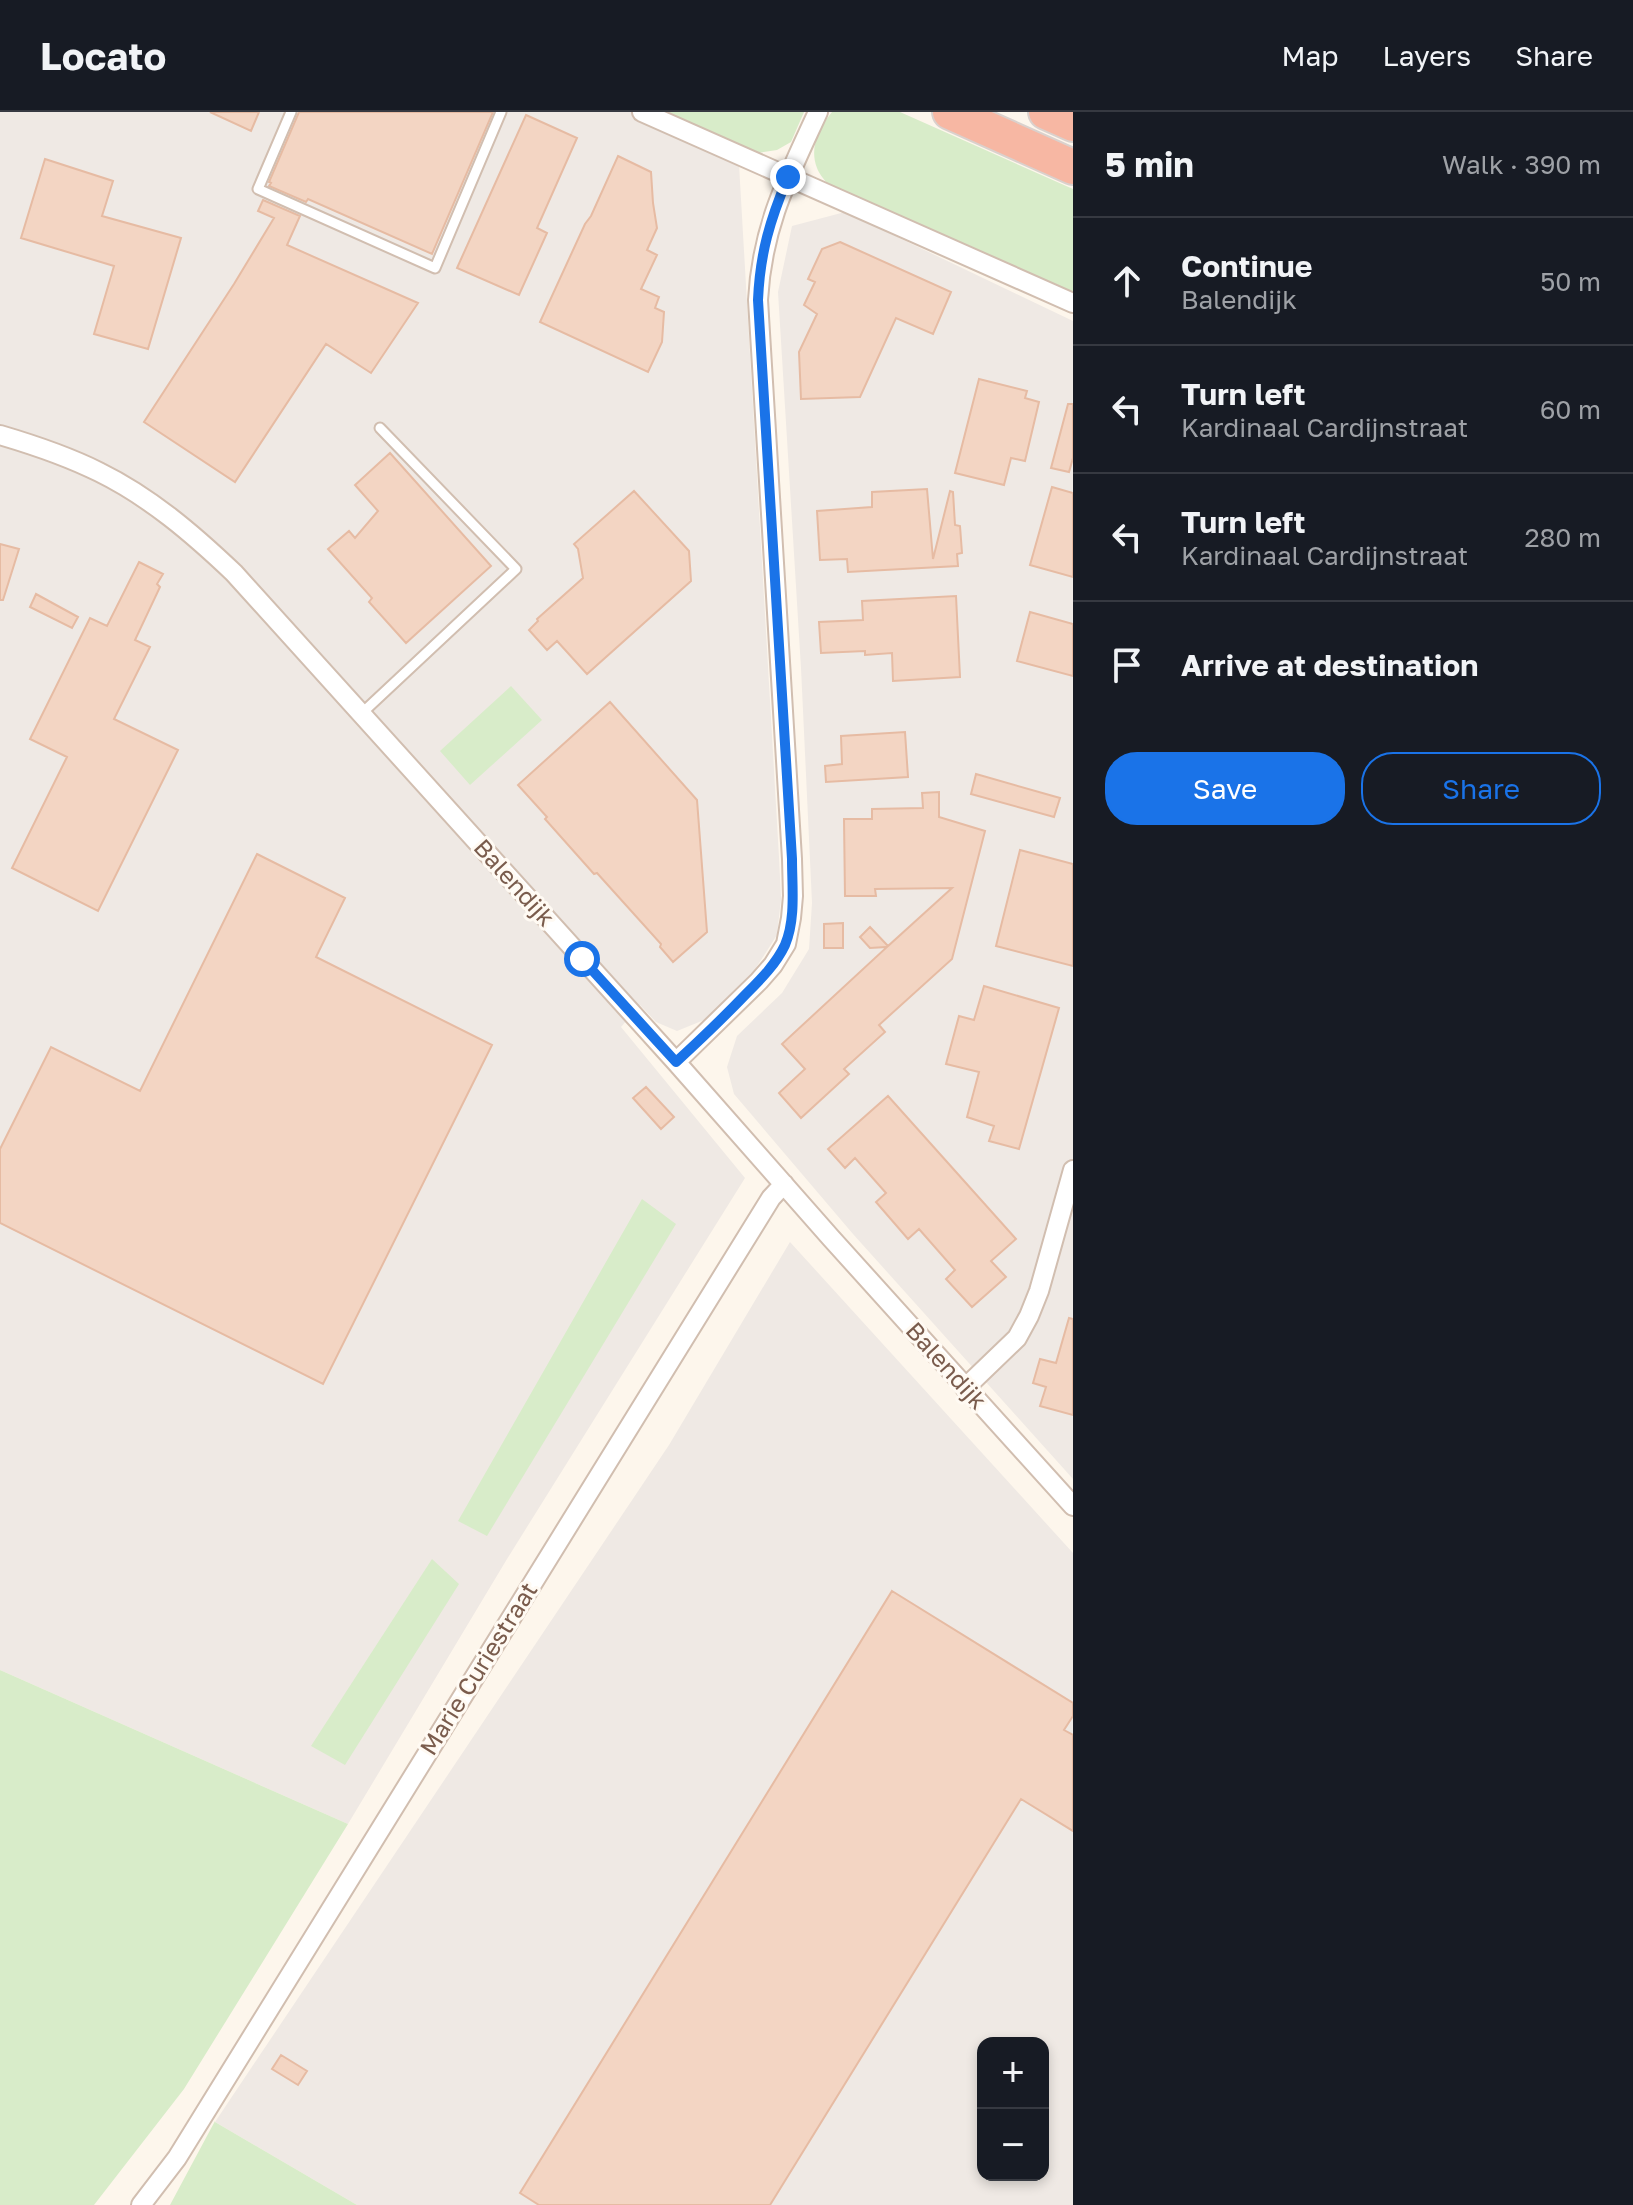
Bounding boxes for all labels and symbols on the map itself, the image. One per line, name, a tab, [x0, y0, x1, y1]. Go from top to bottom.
route end	[770, 159, 806, 195]
street label: Balendijk	[469, 833, 562, 931]
route start	[564, 941, 600, 977]
street label: Balendijk	[901, 1316, 994, 1414]
street label: Marie Curiestraat	[413, 1576, 543, 1760]

